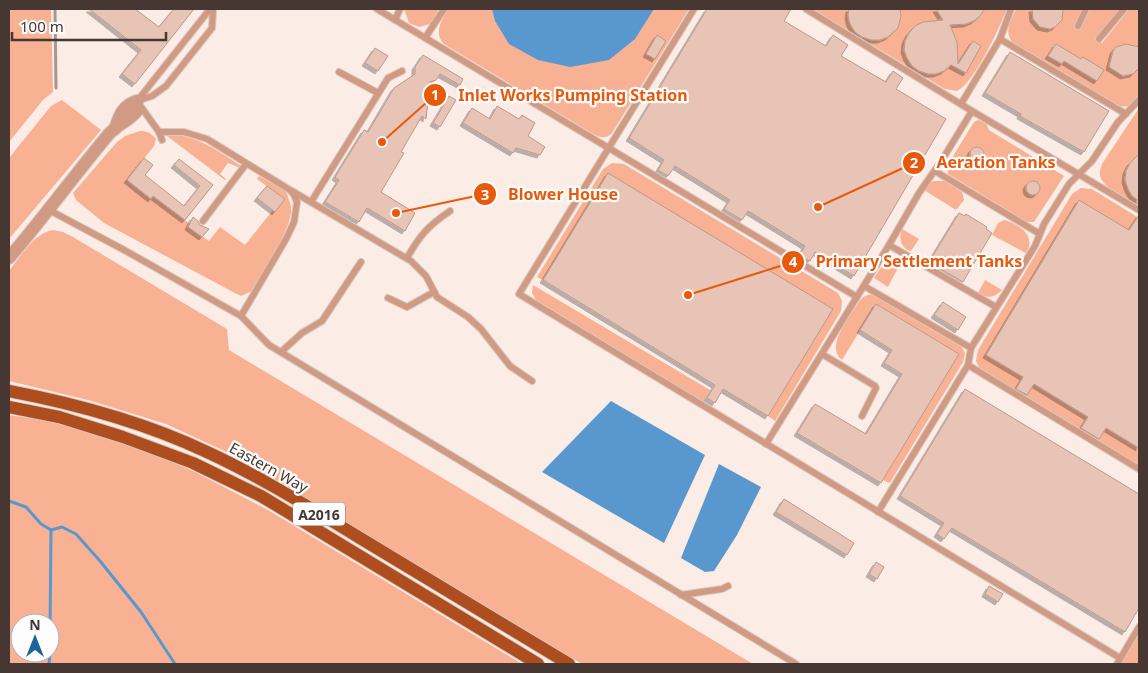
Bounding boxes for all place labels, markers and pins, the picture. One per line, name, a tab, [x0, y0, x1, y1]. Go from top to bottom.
callout: Inlet Works Pumping Station	[423, 80, 697, 111]
callout: Aeration Tanks	[902, 147, 1066, 178]
callout: Blower House	[473, 179, 628, 210]
callout: Primary Settlement Tanks	[780, 246, 1032, 277]

